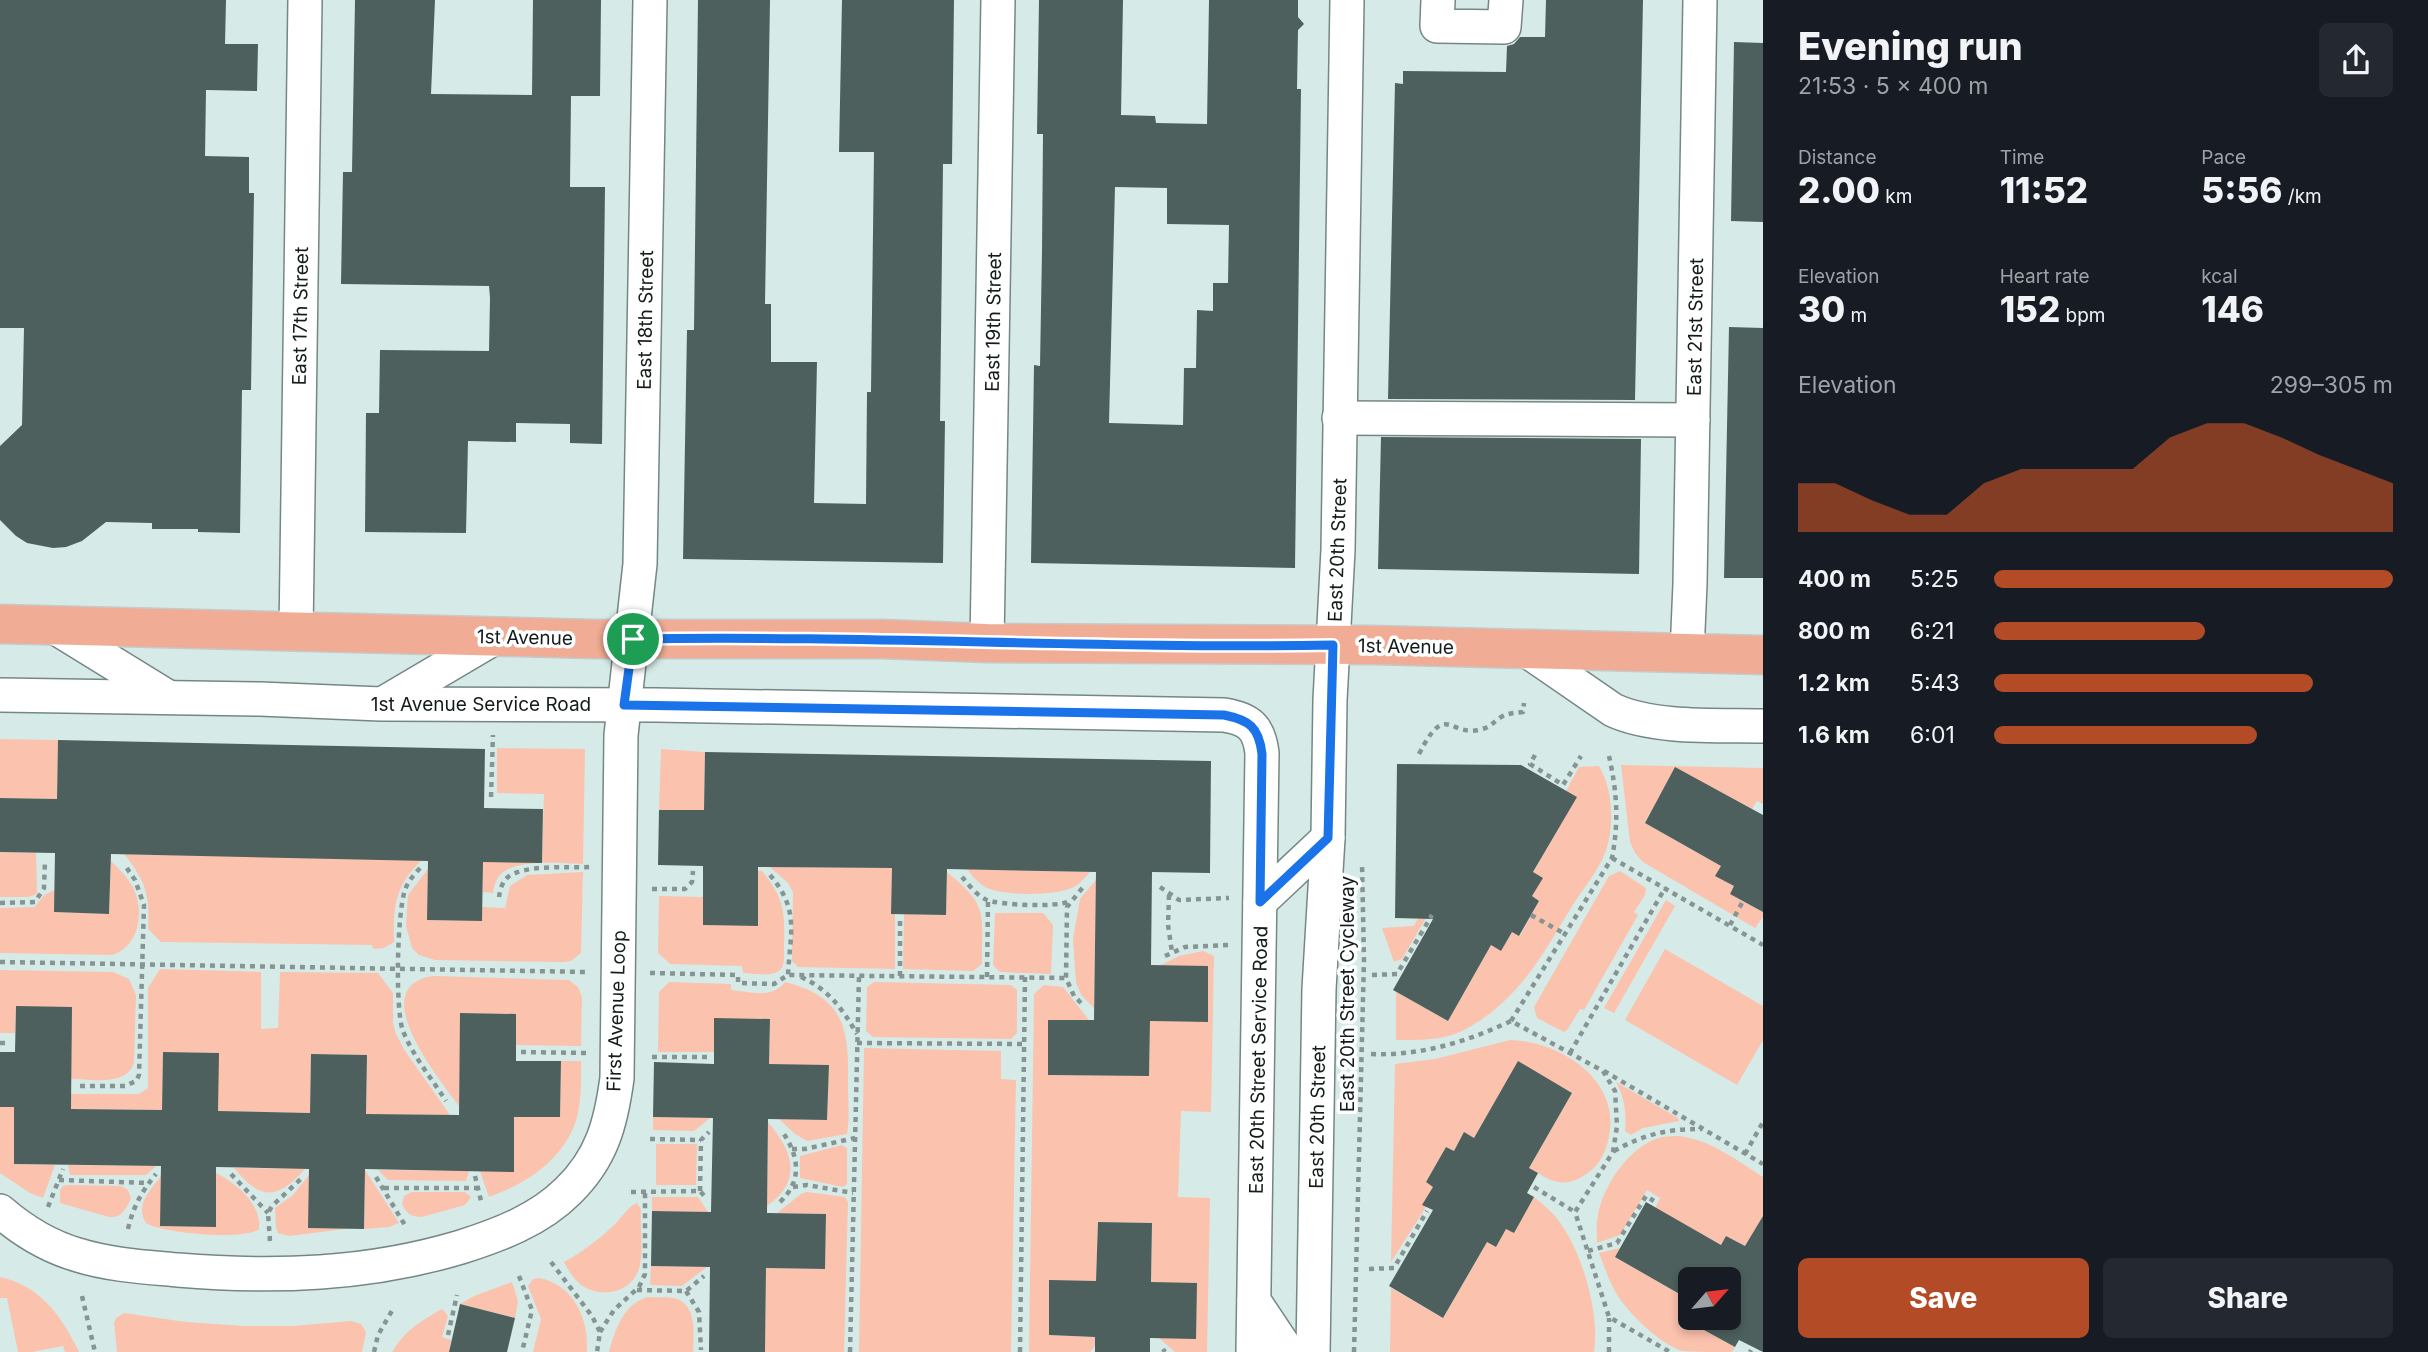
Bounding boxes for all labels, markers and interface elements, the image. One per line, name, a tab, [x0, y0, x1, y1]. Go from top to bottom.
text: Evening run	[1798, 23, 2023, 69]
button: share	[2319, 23, 2393, 97]
text: 21:53 · 5 × 400 m	[1798, 72, 1988, 100]
text: Distance	[1798, 146, 1876, 169]
text: Time	[2000, 146, 2044, 169]
text: Pace	[2201, 146, 2246, 169]
text: 2.00	[1798, 169, 1880, 211]
text: 11:52	[2000, 169, 2088, 211]
text: 5:56	[2201, 169, 2282, 211]
text: km	[1880, 185, 1912, 208]
text: /km	[2282, 185, 2322, 208]
street label: East 17th Street	[288, 247, 313, 385]
street label: East 18th Street	[633, 250, 658, 390]
street label: East 19th Street	[981, 252, 1006, 392]
street label: East 21st Street	[1683, 258, 1708, 396]
text: Elevation	[1798, 265, 1879, 288]
text: Heart rate	[2000, 265, 2090, 288]
text: kcal	[2201, 265, 2238, 288]
text: 30	[1798, 288, 1845, 330]
text: 152	[2000, 288, 2060, 330]
text: 146	[2201, 288, 2264, 330]
text: m	[1845, 304, 1867, 327]
text: bpm	[2060, 304, 2106, 327]
text: Elevation	[1798, 371, 1897, 399]
text: 299–305 m	[2270, 371, 2393, 399]
street label: East 20th Street	[1323, 478, 1352, 622]
text: 400 m	[1798, 565, 1871, 593]
text: 5:25	[1910, 565, 1959, 593]
pin	[603, 609, 663, 669]
text: 800 m	[1798, 617, 1870, 645]
text: 6:21	[1910, 617, 1954, 645]
icon: arrive	[614, 620, 652, 658]
street label: 1st Avenue	[477, 625, 573, 650]
street label: 1st Avenue	[1358, 634, 1454, 659]
text: 1.2 km	[1798, 669, 1870, 697]
text: 5:43	[1910, 669, 1960, 697]
street label: 1st Avenue Service Road	[371, 693, 591, 716]
text: 1.6 km	[1798, 721, 1870, 749]
text: 6:01	[1910, 721, 1955, 749]
street label: East 20th Street Cycleway	[1336, 876, 1359, 1112]
street label: East 20th Street Service Road	[1245, 926, 1272, 1194]
street label: First Avenue Loop	[602, 930, 631, 1092]
street label: East 20th Street	[1305, 1045, 1330, 1189]
button: Save	[1798, 1258, 2089, 1338]
button: Share	[2103, 1258, 2393, 1338]
north arrow	[1678, 1267, 1741, 1330]
map controls	[1678, 1267, 1741, 1330]

